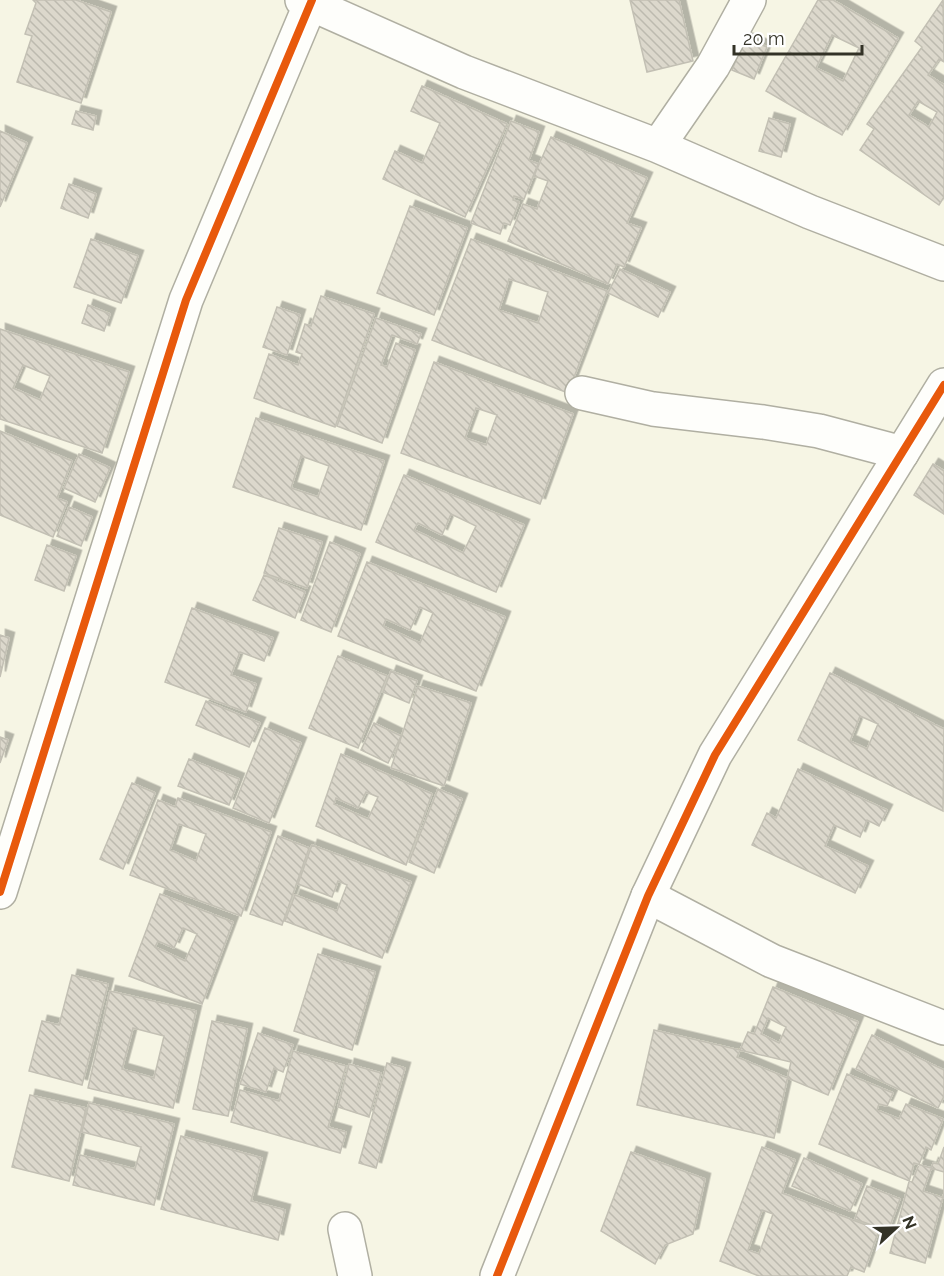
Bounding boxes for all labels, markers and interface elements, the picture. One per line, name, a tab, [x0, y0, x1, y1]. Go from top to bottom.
scale bar	[734, 18, 862, 56]
text: 20 m	[743, 28, 785, 49]
north arrow	[866, 1198, 926, 1258]
text: N	[898, 1213, 921, 1232]

